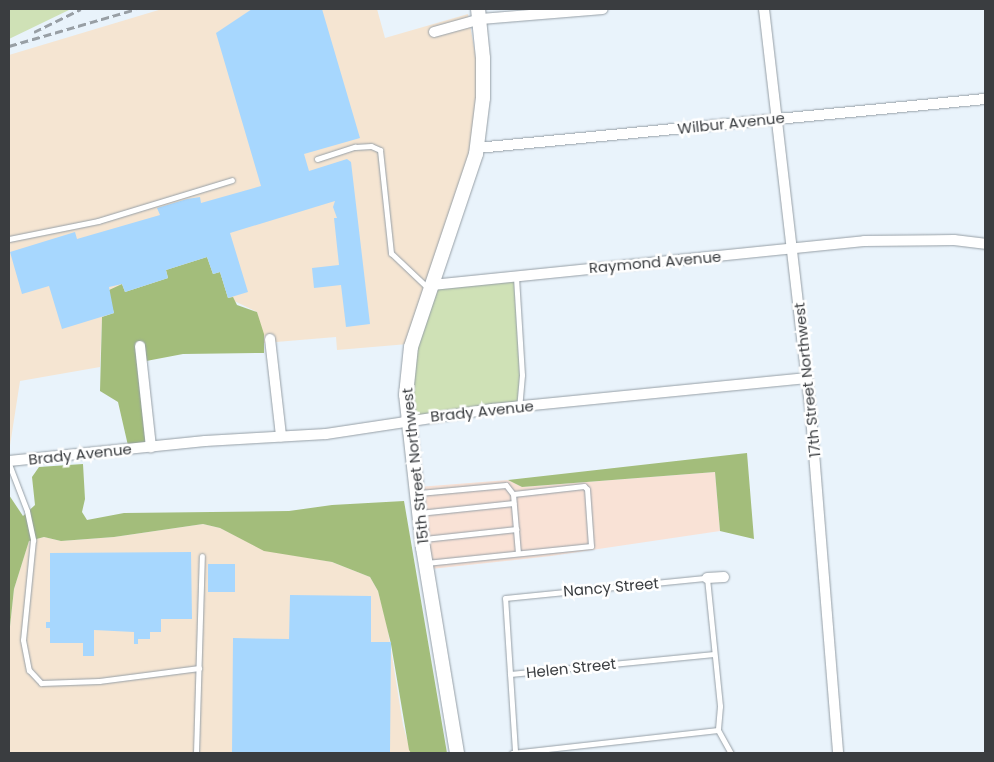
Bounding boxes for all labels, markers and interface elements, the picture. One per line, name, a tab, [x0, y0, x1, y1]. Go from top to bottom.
street label: Wilbur Avenue	[677, 108, 785, 138]
street label: Raymond Avenue	[588, 247, 722, 277]
street label: 17th Street Northwest	[790, 302, 824, 458]
street label: 15th Street Northwest	[398, 387, 432, 545]
street label: Brady Avenue	[429, 397, 535, 425]
street label: Brady Avenue	[27, 440, 133, 468]
street label: Nancy Street	[563, 574, 659, 600]
street label: Helen Street	[525, 654, 617, 682]

